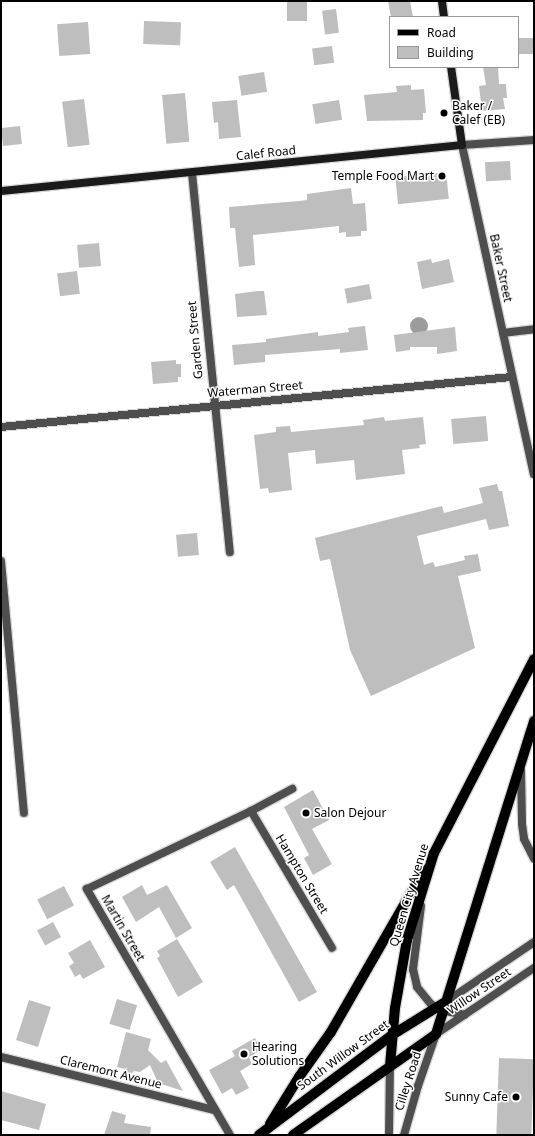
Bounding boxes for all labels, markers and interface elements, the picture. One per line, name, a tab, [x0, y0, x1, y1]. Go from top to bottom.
legend	[389, 16, 519, 68]
text: Road	[427, 24, 456, 41]
text: Building	[427, 44, 474, 61]
place label: Baker / Calef (EB)	[452, 99, 505, 127]
marker: Baker / Calef (EB)	[439, 108, 449, 118]
street label: Calef Road	[235, 143, 297, 163]
place label: Temple Food Mart	[332, 169, 434, 183]
marker: Temple Food Mart	[437, 171, 447, 181]
street label: Baker Street	[487, 233, 515, 303]
street label: Garden Street	[184, 300, 206, 380]
street label: Waterman Street	[207, 378, 303, 400]
place label: Salon Dejour	[314, 806, 386, 820]
marker: Salon Dejour	[301, 808, 311, 818]
street label: Hampton Street	[273, 832, 331, 916]
street label: Queen City Avenue	[386, 842, 432, 948]
street label: Martin Street	[98, 892, 148, 964]
street label: Willow Street	[444, 964, 514, 1018]
street label: South Willow Street	[294, 1017, 392, 1093]
place label: Hearing Solutions	[252, 1040, 304, 1068]
marker: Hearing Solutions	[239, 1049, 249, 1059]
street label: Cilley Road	[392, 1050, 424, 1112]
street label: Claremont Avenue	[59, 1052, 163, 1092]
place label: Sunny Cafe	[445, 1090, 508, 1104]
marker: Sunny Cafe	[511, 1092, 521, 1102]

